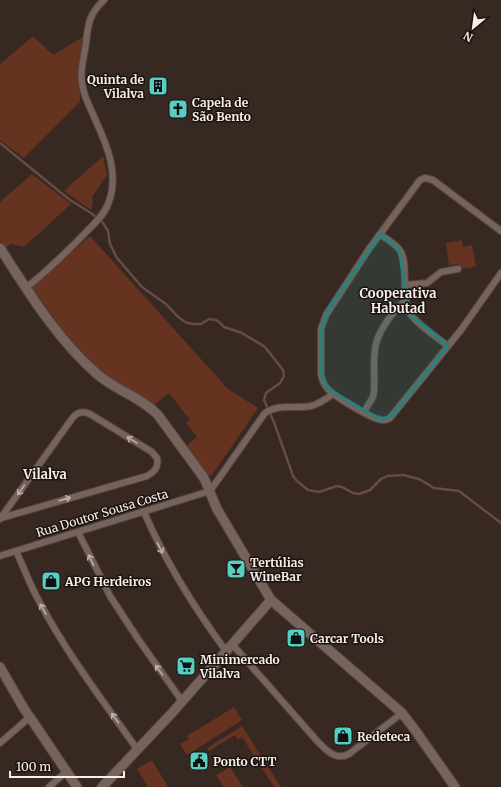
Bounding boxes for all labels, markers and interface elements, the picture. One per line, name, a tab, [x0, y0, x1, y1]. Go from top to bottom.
north arrow	[453, 8, 493, 48]
text: N	[461, 28, 475, 45]
place label: Quinta de Vilalva	[87, 72, 144, 101]
building icon: Quinta de Vilalva	[147, 75, 169, 97]
place label: Capela de São Bento	[192, 95, 251, 124]
church icon: Capela de São Bento	[167, 98, 189, 120]
district label: Cooperativa Habutad	[359, 285, 437, 317]
one-way arrow	[126, 435, 138, 443]
district label: Vilalva	[22, 466, 67, 483]
one-way arrow	[17, 485, 25, 496]
street label: Rua Doutor Sousa Costa	[34, 486, 170, 540]
one-way arrow	[59, 495, 72, 502]
one-way arrow	[157, 541, 164, 553]
one-way arrow	[87, 554, 94, 566]
place label: Tertúlias WineBar	[249, 555, 304, 584]
bar icon: Tertúlias WineBar	[225, 558, 247, 580]
shop icon: APG Herdeiros	[40, 570, 62, 592]
place label: APG Herdeiros	[64, 574, 151, 589]
one-way arrow	[39, 603, 47, 615]
shop icon: Carcar Tools	[285, 627, 307, 649]
place label: Carcar Tools	[310, 631, 384, 646]
place label: Minimercado Vilalva	[199, 652, 280, 681]
supermarket icon: Minimercado Vilalva	[175, 655, 197, 677]
one-way arrow	[155, 665, 163, 676]
one-way arrow	[111, 712, 119, 723]
shop icon: Redeteca	[332, 725, 354, 747]
place label: Redeteca	[357, 729, 410, 744]
public building icon: Ponto CTT	[188, 750, 210, 772]
scale bar	[10, 753, 124, 779]
place label: Ponto CTT	[213, 754, 277, 769]
text: 100 m	[16, 759, 51, 774]

